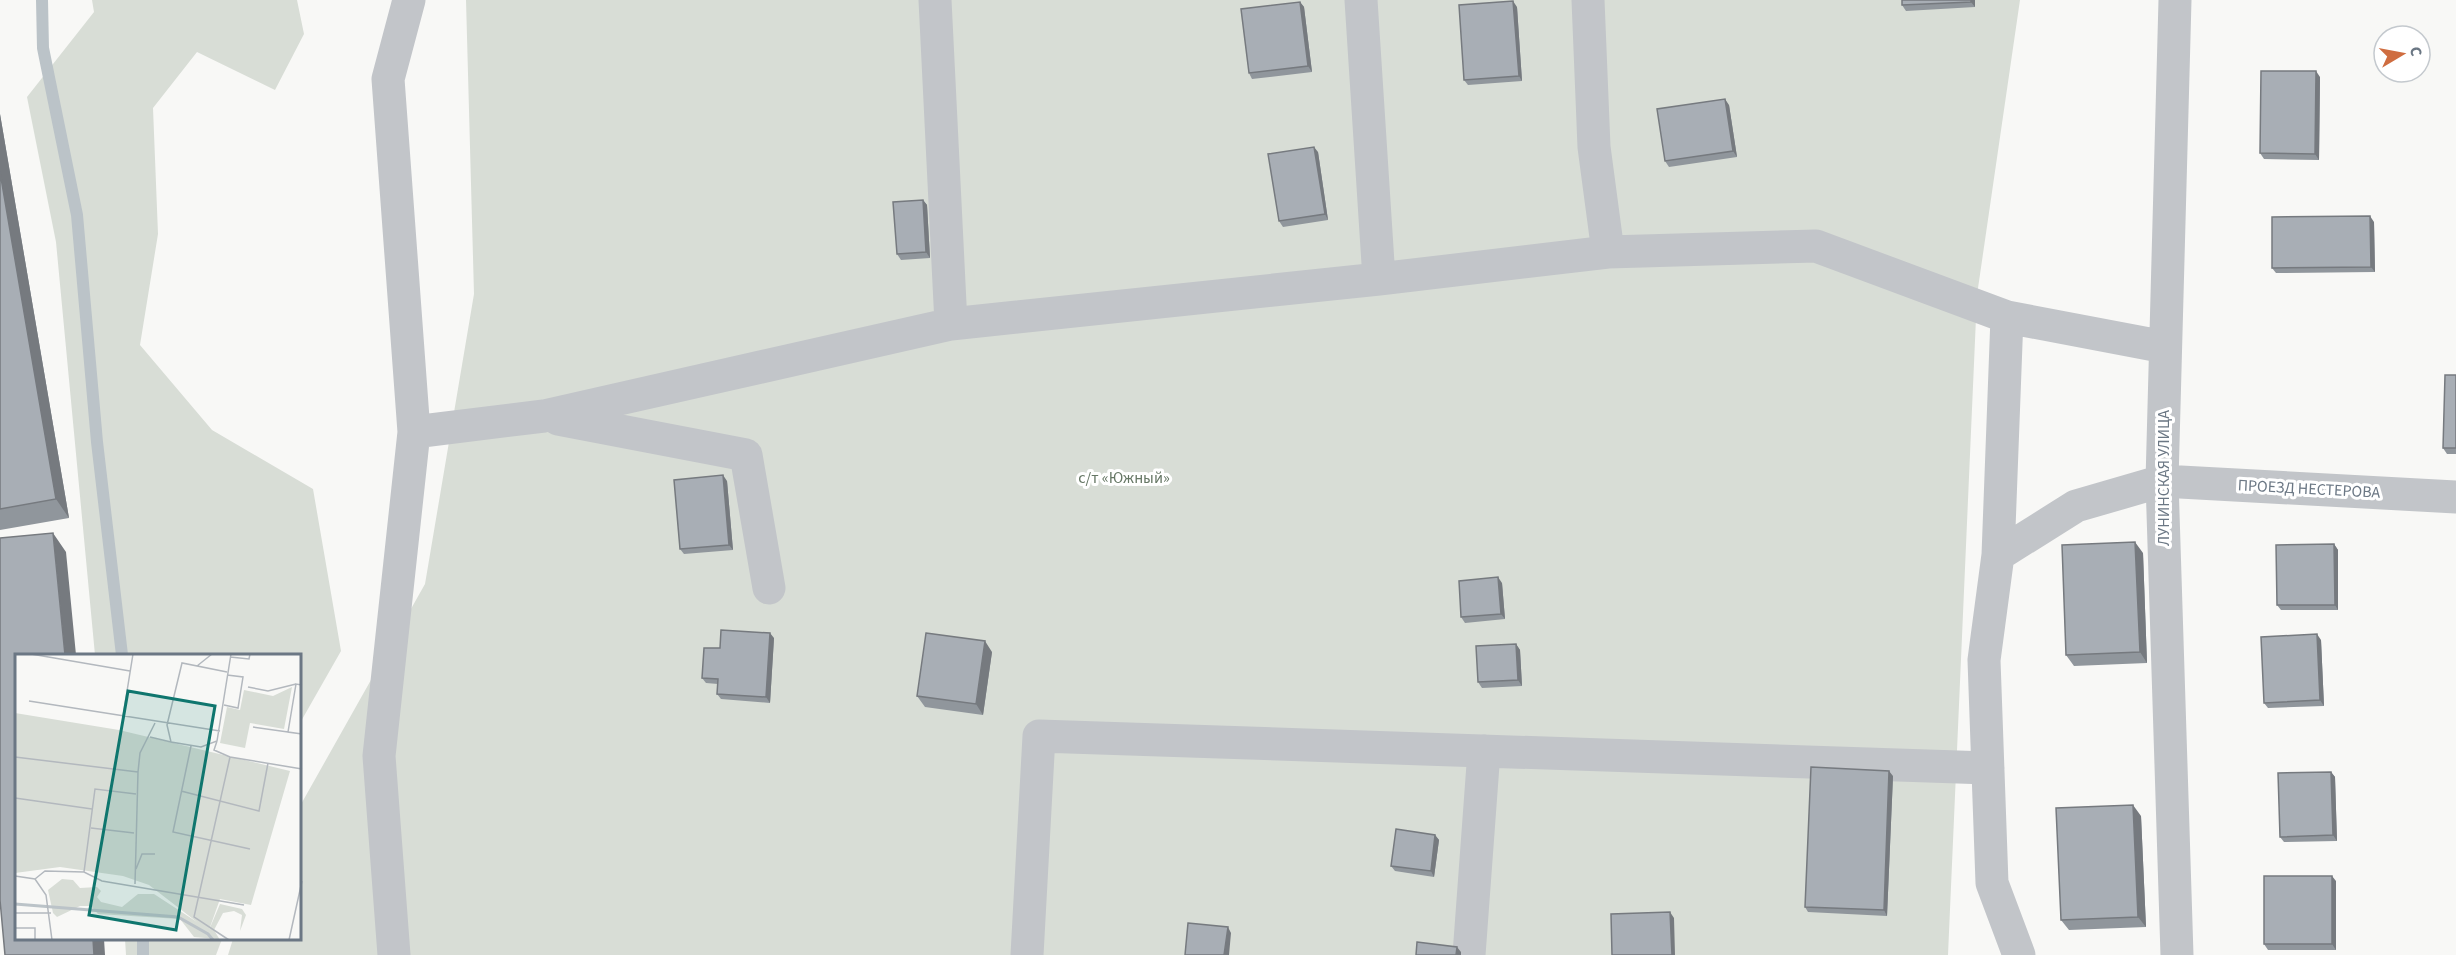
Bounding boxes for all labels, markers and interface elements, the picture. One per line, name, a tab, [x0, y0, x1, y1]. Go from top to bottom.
north arrow	[2372, 24, 2432, 84]
text: С	[2404, 45, 2427, 58]
street label: ЛУНИНСКАЯ УЛИЦА	[2153, 410, 2175, 546]
park label: с/т «Южный»	[1078, 467, 1170, 489]
street label: ПРОЕЗД НЕСТЕРОВА	[2237, 474, 2381, 504]
inset map	[15, 654, 302, 940]

